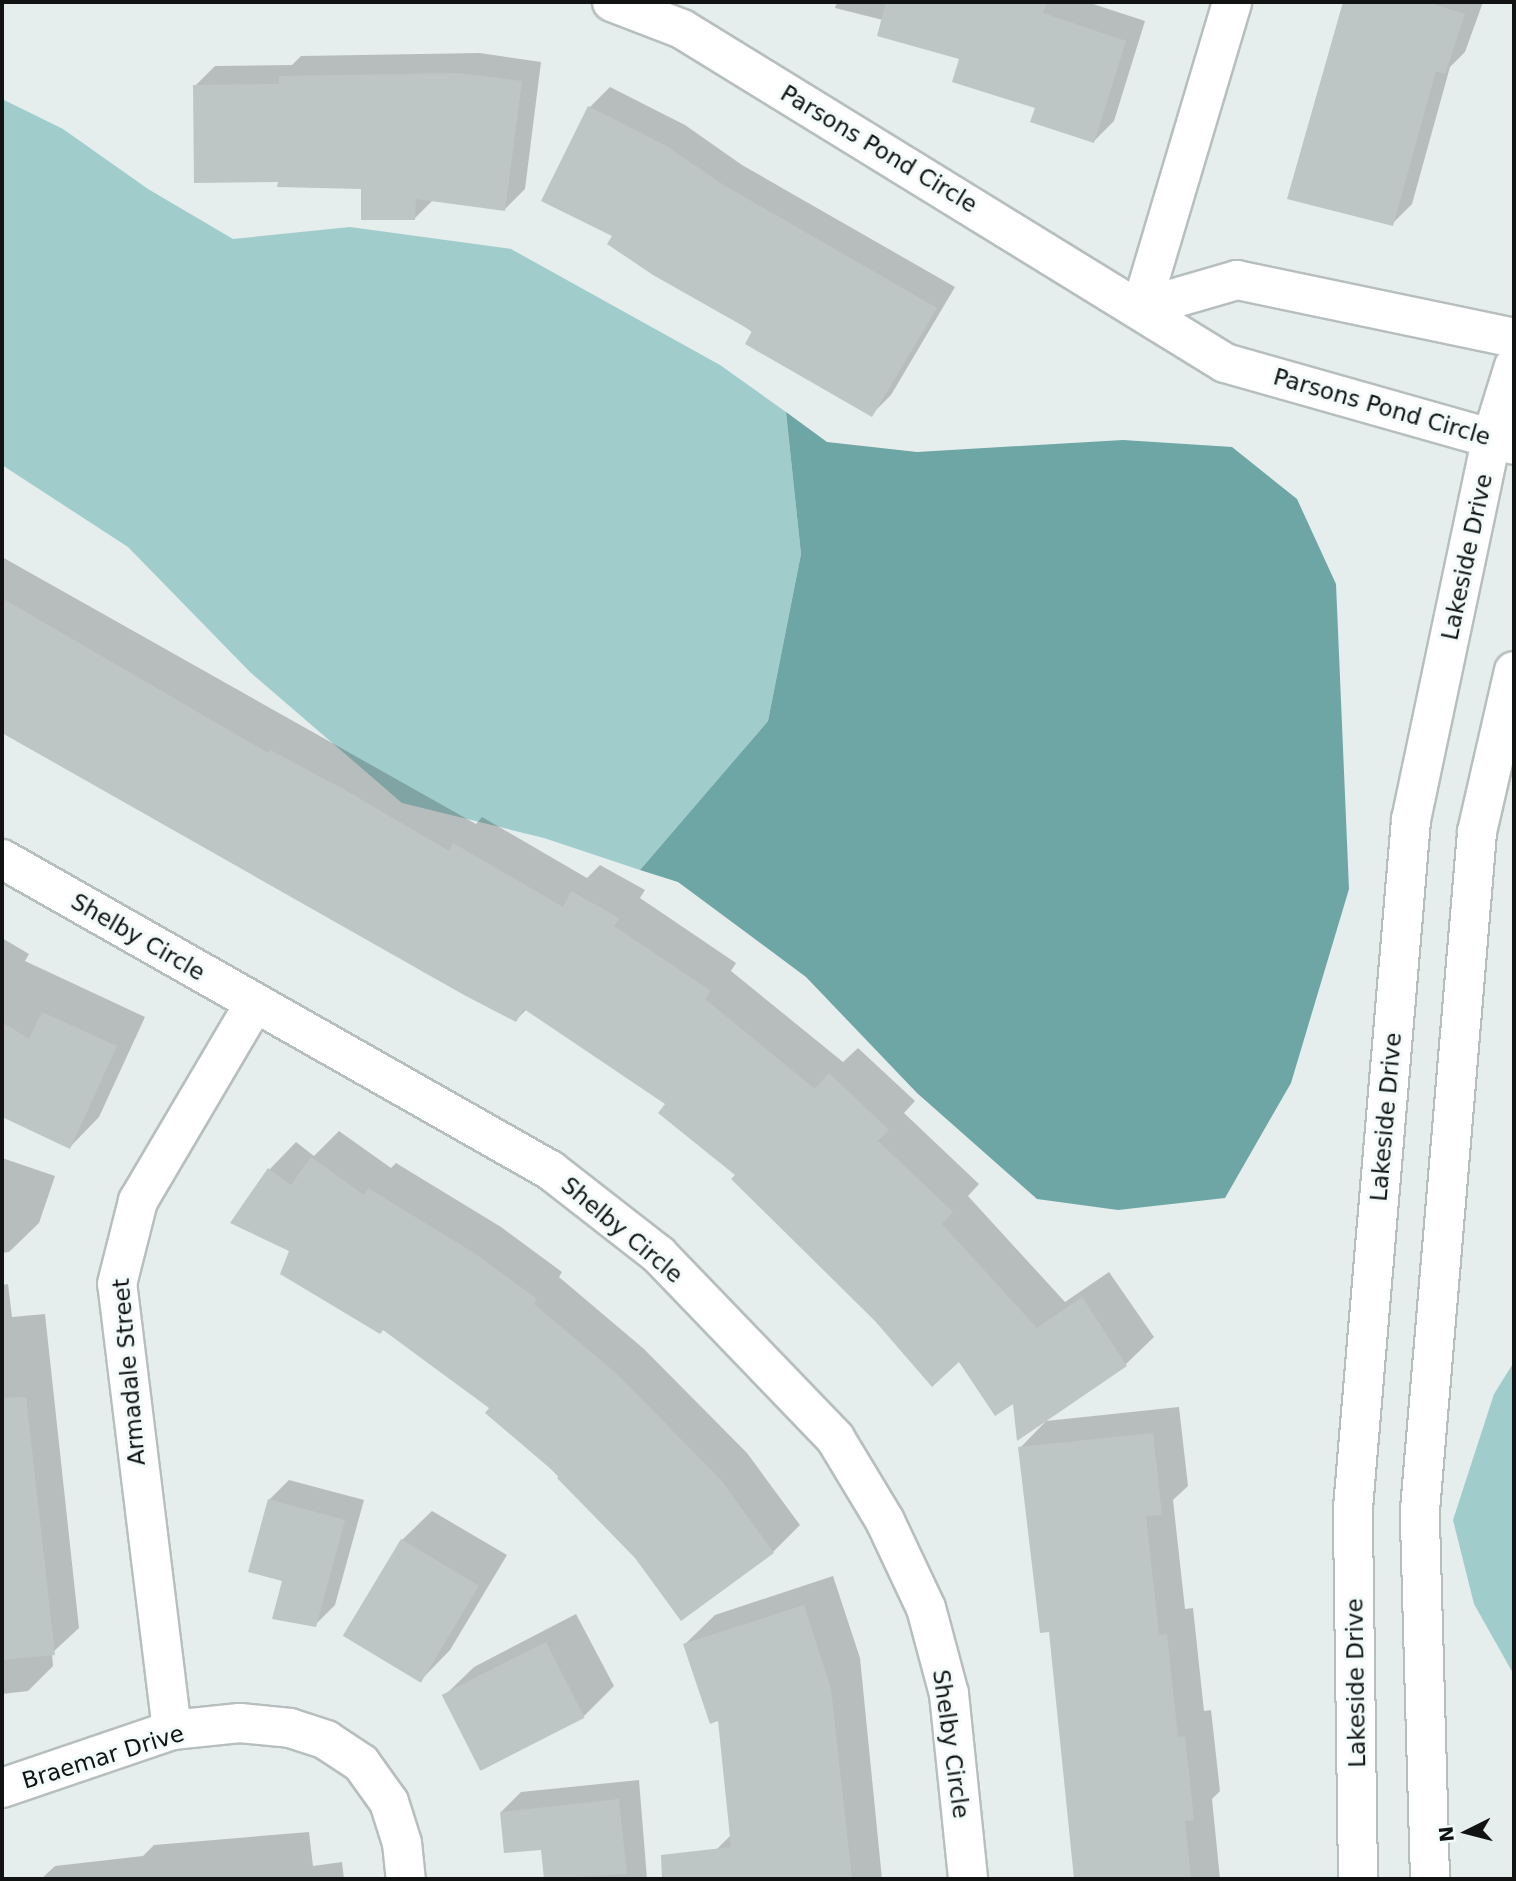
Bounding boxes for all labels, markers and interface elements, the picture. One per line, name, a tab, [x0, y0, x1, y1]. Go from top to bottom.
street label: Parsons Pond Circle	[776, 79, 982, 219]
street label: Parsons Pond Circle	[1270, 363, 1494, 451]
street label: Lakeside Drive	[1436, 471, 1498, 643]
street label: Shelby Circle	[66, 888, 210, 986]
street label: Lakeside Drive	[1365, 1031, 1407, 1203]
street label: Shelby Circle	[556, 1171, 688, 1289]
street label: Armadale Street	[107, 1277, 151, 1467]
street label: Lakeside Drive	[1341, 1598, 1371, 1768]
street label: Shelby Circle	[927, 1668, 975, 1820]
street label: Braemar Drive	[19, 1719, 187, 1795]
north arrow	[1432, 1797, 1502, 1867]
text: N	[1434, 1825, 1458, 1843]

